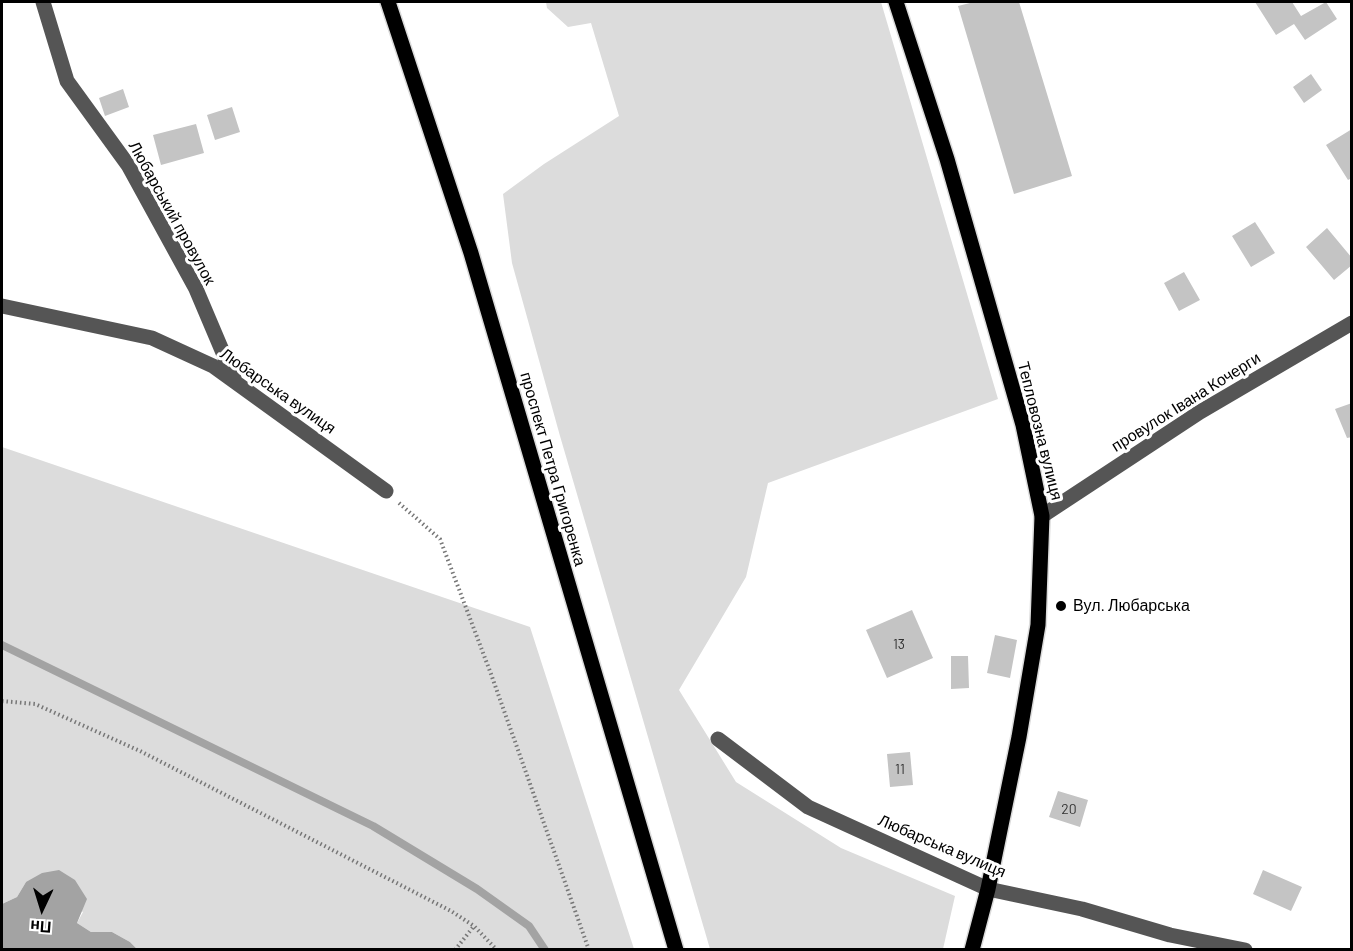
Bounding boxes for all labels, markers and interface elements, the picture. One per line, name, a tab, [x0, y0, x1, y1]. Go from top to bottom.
street label: Любарський провулок	[125, 138, 219, 288]
street label: Любарська вулиця	[216, 344, 340, 438]
street label: провулок Івана Кочерги	[1108, 348, 1264, 456]
street label: Тепловозна вулиця	[1014, 360, 1066, 502]
street label: проспект Петра Григоренка	[516, 370, 590, 568]
place label: Вул. Любарська	[1073, 596, 1190, 616]
marker: Вул. Любарська	[1054, 599, 1068, 613]
house number: 13	[893, 636, 905, 652]
house number: 11	[895, 761, 905, 777]
house number: 20	[1061, 801, 1077, 817]
street label: Любарська вулиця	[875, 810, 1009, 882]
north arrow	[12, 879, 72, 939]
text: Пн	[29, 917, 52, 938]

